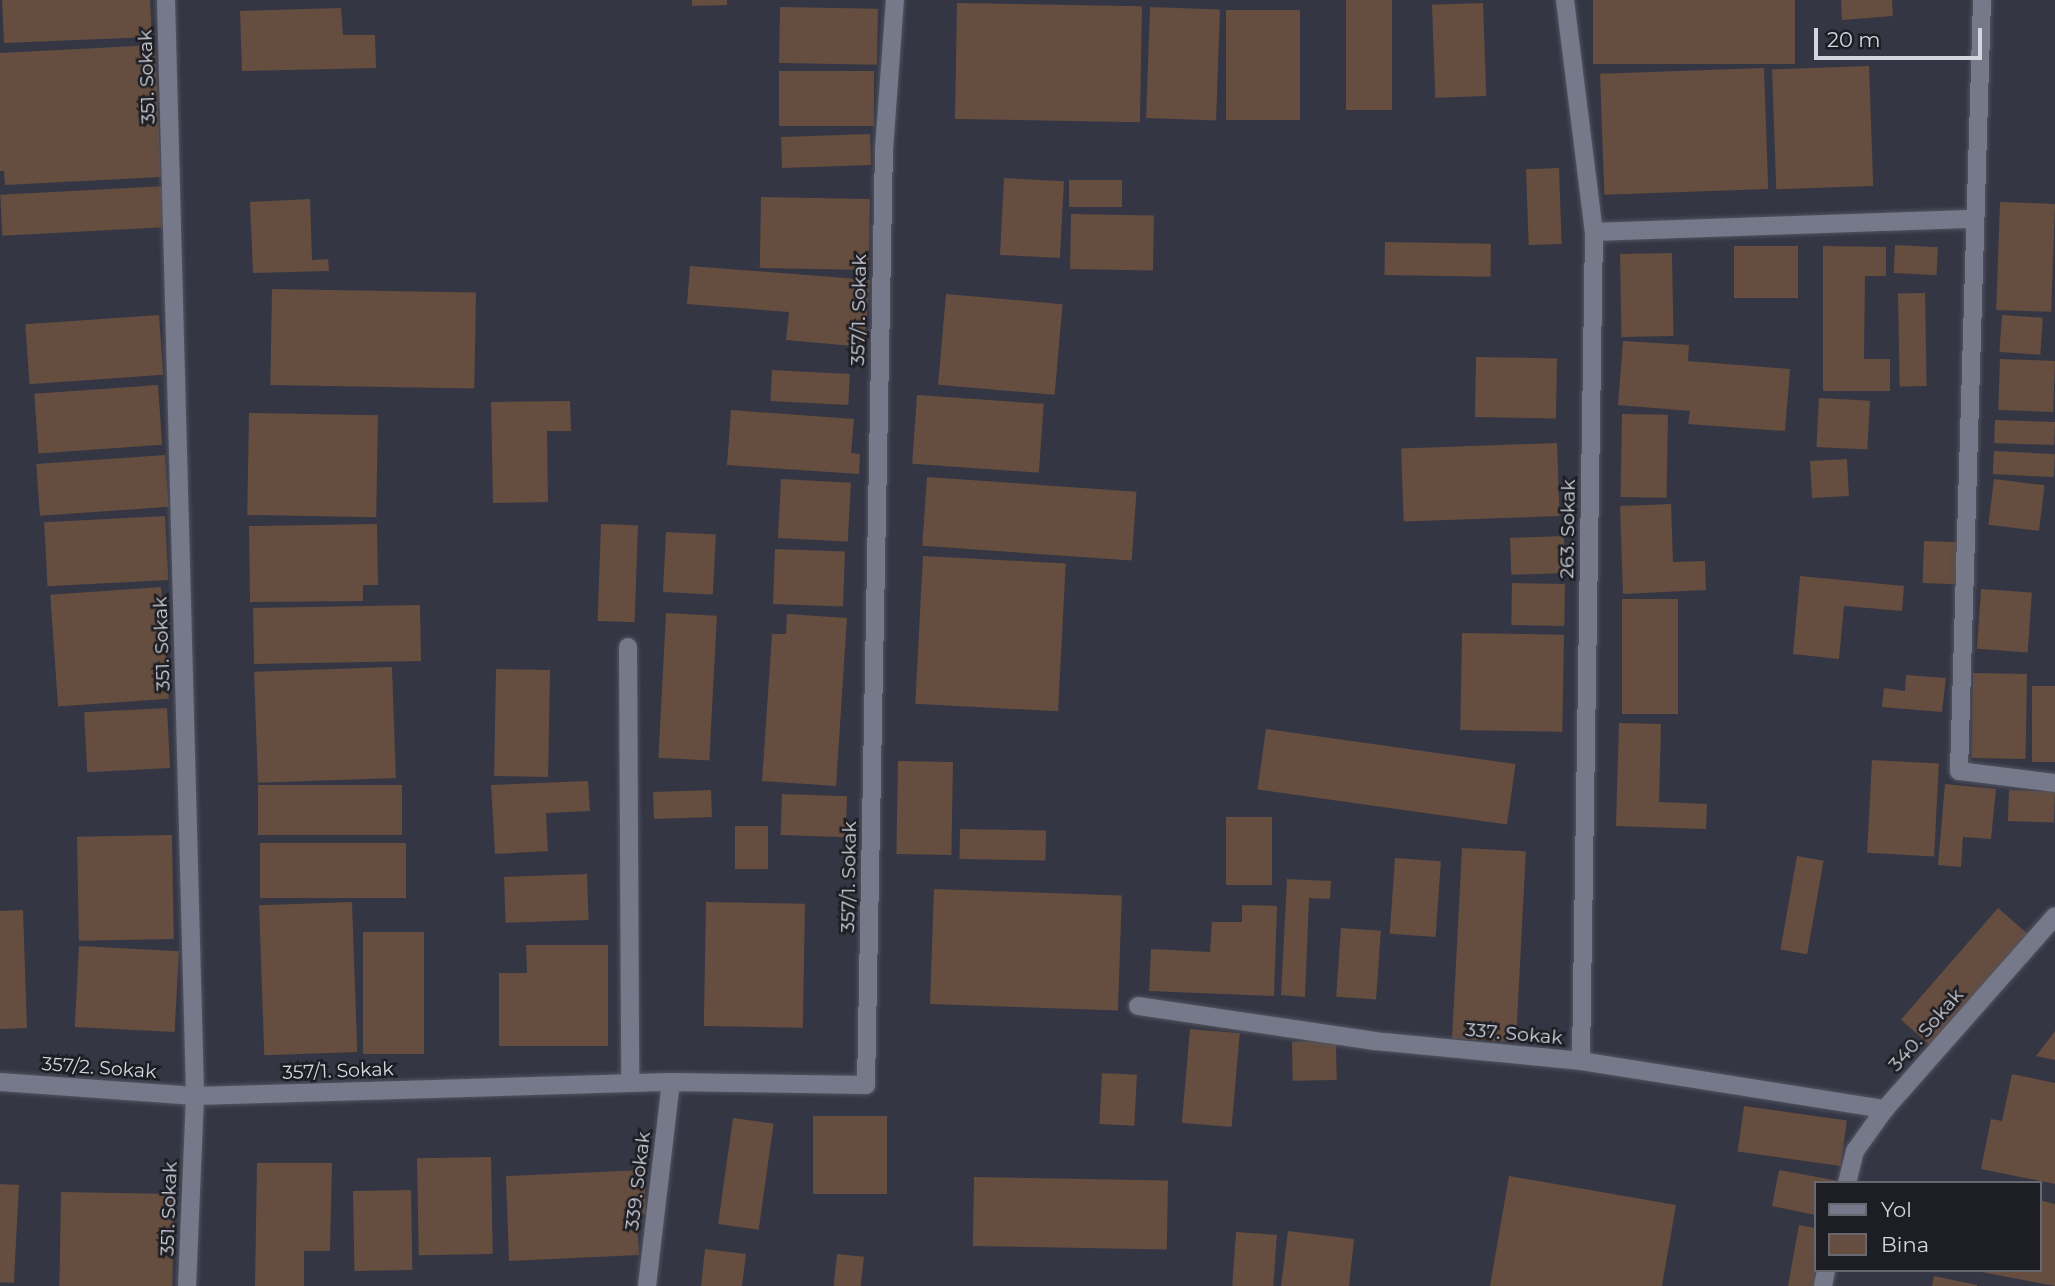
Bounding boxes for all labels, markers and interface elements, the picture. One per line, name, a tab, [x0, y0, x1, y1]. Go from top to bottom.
scale bar	[1817, 14, 1985, 58]
text: 20 m	[1827, 27, 1881, 52]
street label: 351. Sokak	[134, 29, 160, 125]
street label: 357/1. Sokak	[847, 254, 871, 366]
street label: 263. Sokak	[1556, 479, 1580, 579]
street label: 351. Sokak	[149, 596, 175, 692]
street label: 357/1. Sokak	[837, 821, 861, 933]
street label: 340. Sokak	[1884, 984, 1968, 1076]
street label: 337. Sokak	[1464, 1018, 1564, 1050]
street label: 357/2. Sokak	[41, 1053, 157, 1083]
street label: 357/1. Sokak	[282, 1058, 394, 1084]
street label: 339. Sokak	[621, 1130, 655, 1232]
street label: 351. Sokak	[156, 1161, 182, 1257]
legend	[1814, 1181, 2041, 1272]
text: Yol	[1881, 1197, 1912, 1222]
text: Bina	[1881, 1232, 1929, 1257]

